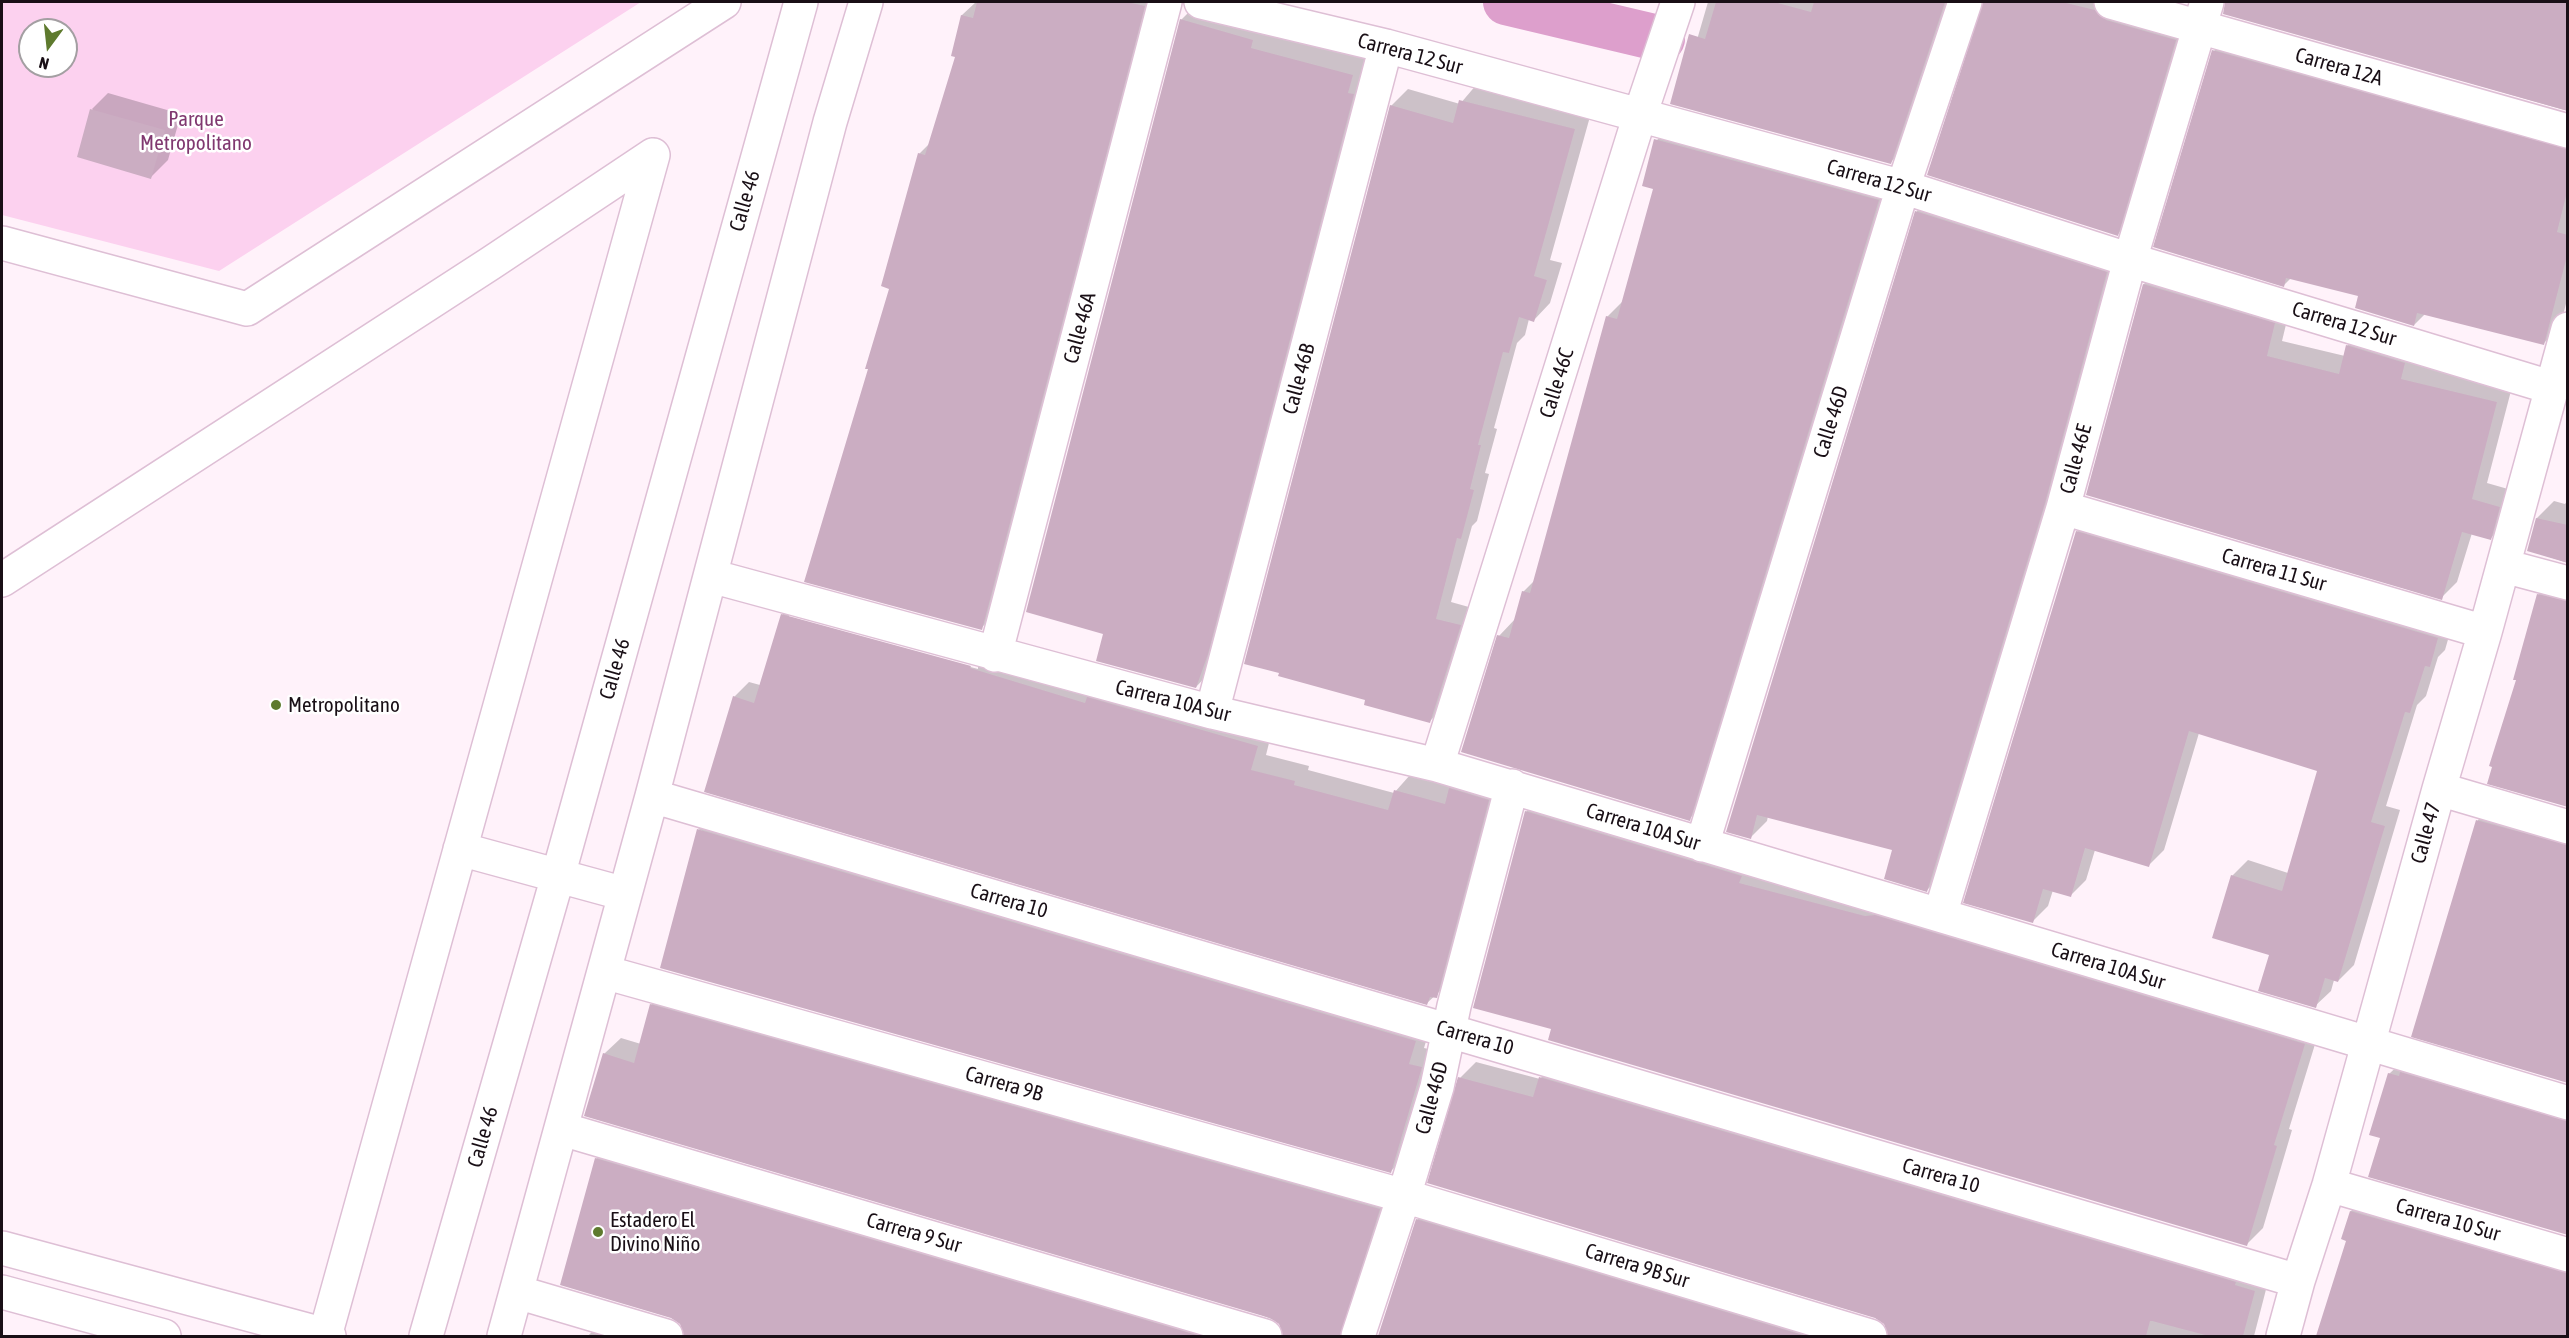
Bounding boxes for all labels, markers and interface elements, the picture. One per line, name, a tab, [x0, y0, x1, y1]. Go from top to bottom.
north arrow	[18, 18, 78, 78]
street label: Carrera 12 Sur	[1355, 28, 1465, 80]
street label: Carrera 12A	[2292, 43, 2386, 91]
text: N	[37, 54, 51, 73]
park label: Parque Metropolitano	[140, 106, 252, 156]
street label: Carrera 12 Sur	[1824, 154, 1934, 208]
street label: Calle 46	[724, 168, 766, 234]
street label: Calle 46A	[1058, 290, 1102, 366]
street label: Carrera 12 Sur	[2289, 296, 2399, 352]
street label: Calle 46B	[1277, 341, 1321, 417]
street label: Calle 46C	[1534, 345, 1580, 421]
street label: Calle 46D	[1808, 383, 1854, 461]
street label: Calle 46E	[2055, 421, 2097, 497]
street label: Carrera 11 Sur	[2219, 543, 2329, 597]
street label: Calle 46	[594, 636, 636, 702]
street label: Carrera 10A Sur	[1113, 675, 1233, 727]
place label: Metropolitano	[288, 692, 400, 718]
marker: Metropolitano	[269, 698, 283, 712]
street label: Carrera 10A Sur	[1583, 798, 1703, 856]
street label: Calle 47	[2406, 800, 2446, 866]
street label: Carrera 10	[967, 878, 1051, 924]
street label: Carrera 10A Sur	[2048, 937, 2168, 995]
street label: Carrera 10	[1433, 1015, 1517, 1061]
street label: Calle 46D	[1410, 1059, 1454, 1137]
street label: Carrera 9B	[962, 1061, 1046, 1107]
street label: Calle 46	[462, 1104, 504, 1170]
street label: Carrera 10	[1899, 1153, 1983, 1199]
street label: Carrera 10 Sur	[2393, 1193, 2503, 1247]
place label: Estadero El Divino Niño	[610, 1207, 700, 1257]
street label: Carrera 9 Sur	[864, 1207, 964, 1259]
marker: Estadero El Divino Niño	[591, 1225, 605, 1239]
street label: Carrera 9B Sur	[1582, 1238, 1692, 1294]

